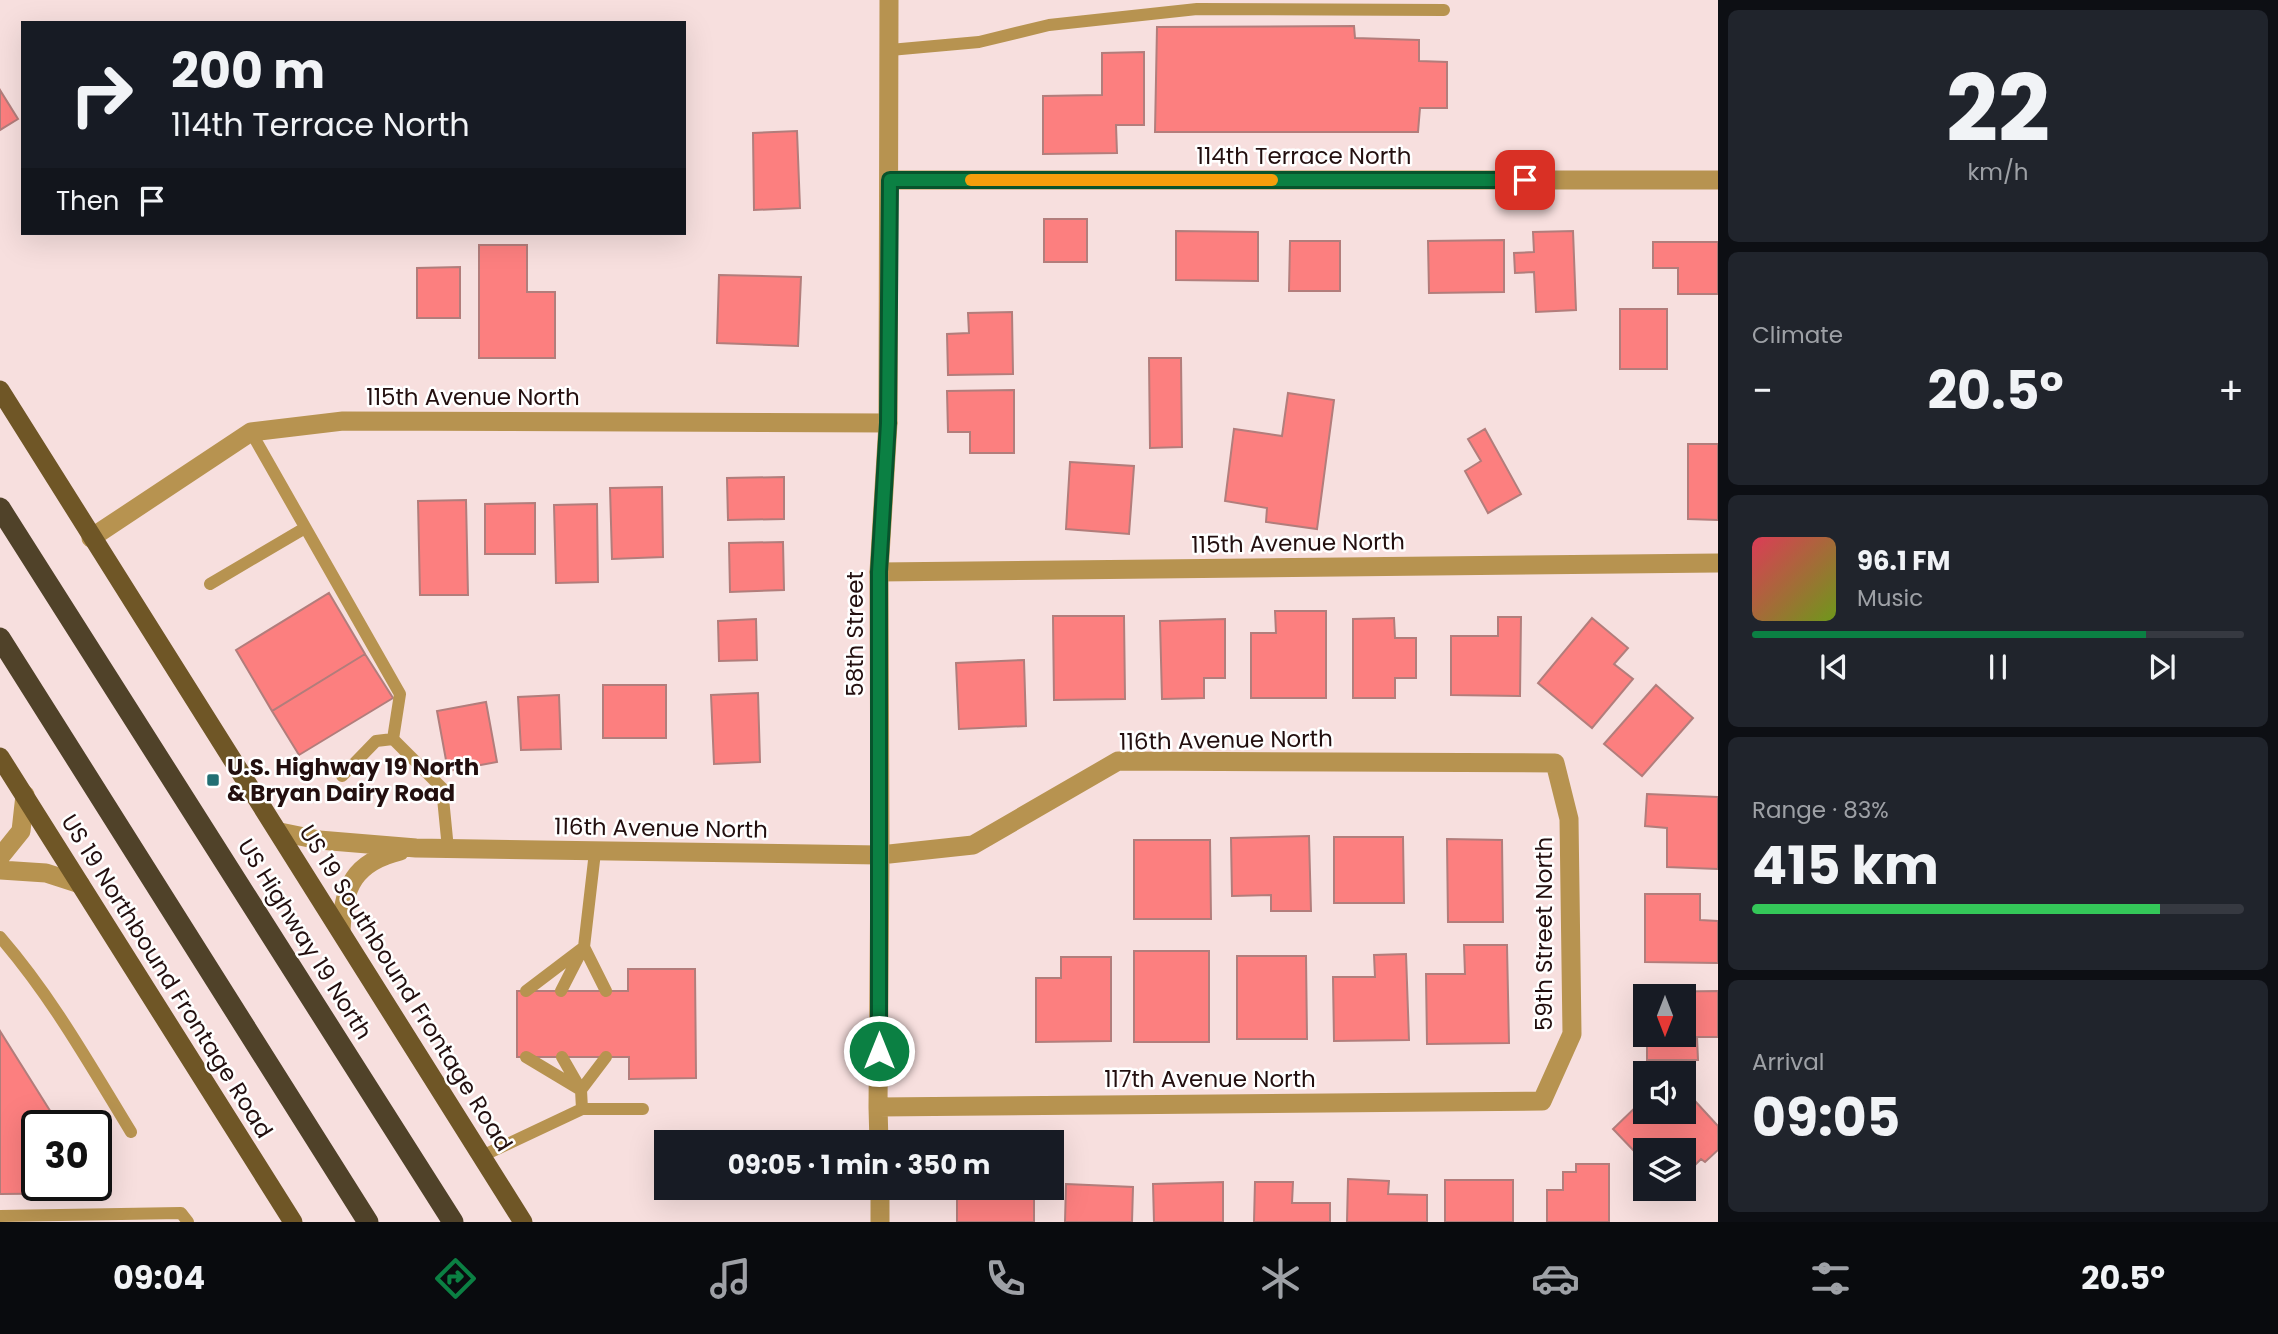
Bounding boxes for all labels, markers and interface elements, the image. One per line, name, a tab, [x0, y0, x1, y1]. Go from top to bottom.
text: 200 m	[171, 37, 325, 105]
text: 22	[1946, 45, 2050, 173]
icon: right	[56, 49, 147, 140]
text: 114th Terrace North	[171, 102, 470, 147]
street label: 114th Terrace North	[1197, 140, 1411, 172]
pin	[1495, 150, 1555, 210]
text: km/h	[1967, 156, 2029, 188]
icon: arrive	[1506, 161, 1544, 199]
icon: arrive	[133, 182, 171, 220]
text: Then	[56, 183, 119, 219]
text: Climate	[1752, 319, 1843, 351]
text: 20.5°	[1927, 354, 2064, 427]
text: −	[1752, 364, 1773, 417]
text: +	[2218, 364, 2244, 417]
street label: 115th Avenue North	[366, 381, 580, 413]
street label: 115th Avenue North	[1191, 525, 1405, 561]
text: 96.1 FM	[1857, 543, 1950, 579]
street label: 58th Street	[839, 571, 871, 697]
text: Music	[1857, 582, 1923, 614]
icon: previous	[1815, 648, 1853, 686]
icon: pause	[1979, 648, 2017, 686]
icon: next	[2143, 648, 2181, 686]
street label: 116th Avenue North	[1119, 722, 1333, 758]
place label: U.S. Highway 19 North & Bryan Dairy Road	[227, 751, 479, 809]
marker: U.S. Highway 19 North & Bryan Dairy Road	[205, 772, 221, 788]
text: Range · 83%	[1752, 794, 1889, 826]
street label: US 19 Northbound Frontage Road	[54, 808, 280, 1144]
street label: 116th Avenue North	[554, 810, 768, 846]
street label: US 19 Southbound Frontage Road	[292, 818, 520, 1158]
text: 415 km	[1752, 829, 1939, 902]
street label: US Highway 19 North	[230, 833, 380, 1045]
street label: 59th Street North	[1528, 837, 1560, 1031]
north arrow	[1633, 984, 1696, 1046]
map controls	[1633, 984, 1696, 1201]
position arrow	[842, 1014, 916, 1088]
text: Arrival	[1752, 1046, 1824, 1078]
button: sound	[1633, 1061, 1696, 1124]
street label: 117th Avenue North	[1104, 1063, 1316, 1095]
text: 09:05	[1752, 1081, 1900, 1154]
speed limit sign: 30	[21, 1110, 112, 1201]
button: layers	[1633, 1138, 1696, 1201]
text: 09:05 · 1 min · 350 m	[728, 1147, 990, 1183]
icon: directions	[431, 1254, 480, 1303]
icon: music	[706, 1254, 755, 1303]
icon: phone	[981, 1254, 1030, 1303]
icon: climate	[1256, 1254, 1305, 1303]
icon: car	[1531, 1254, 1580, 1303]
icon: filters	[1806, 1254, 1855, 1303]
text: 09:04	[113, 1255, 205, 1300]
text: 20.5°	[2081, 1255, 2165, 1300]

